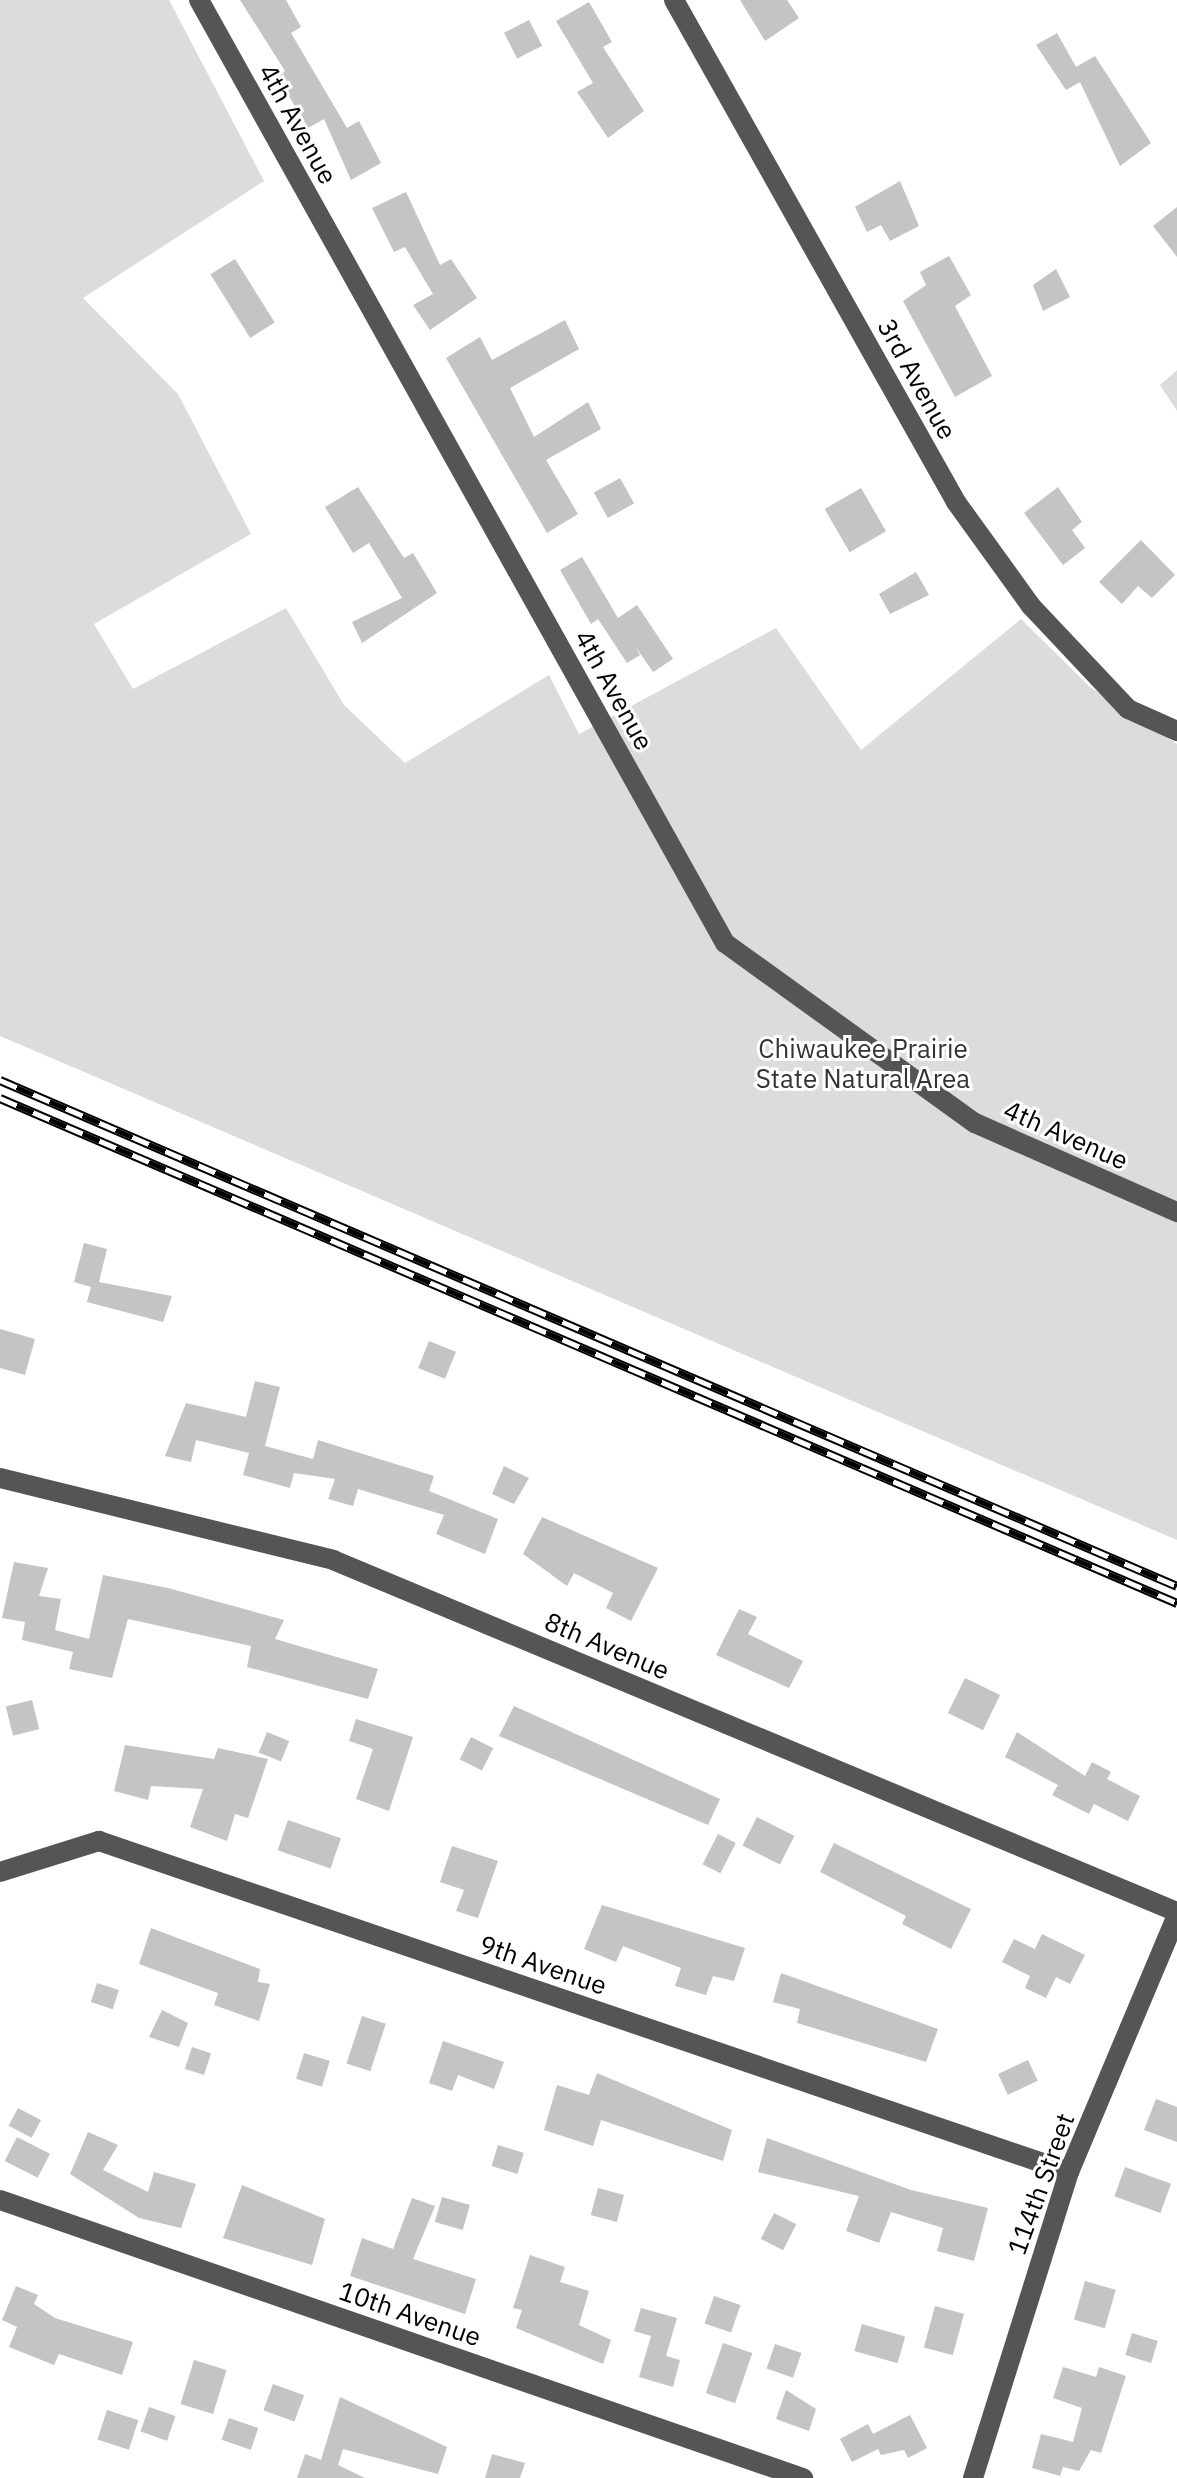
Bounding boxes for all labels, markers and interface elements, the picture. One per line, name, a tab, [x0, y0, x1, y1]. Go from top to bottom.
street label: 4th Avenue	[252, 59, 344, 189]
street label: 3rd Avenue	[871, 313, 963, 445]
street label: 4th Avenue	[568, 625, 660, 755]
park label: Chiwaukee Prairie State Natural Area	[756, 1033, 970, 1094]
street label: 4th Avenue	[999, 1094, 1133, 1176]
street label: 8th Avenue	[540, 1606, 674, 1686]
street label: 9th Avenue	[475, 1929, 611, 2001]
street label: 114th Street	[1001, 2109, 1081, 2259]
street label: 10th Avenue	[335, 2275, 485, 2353]

